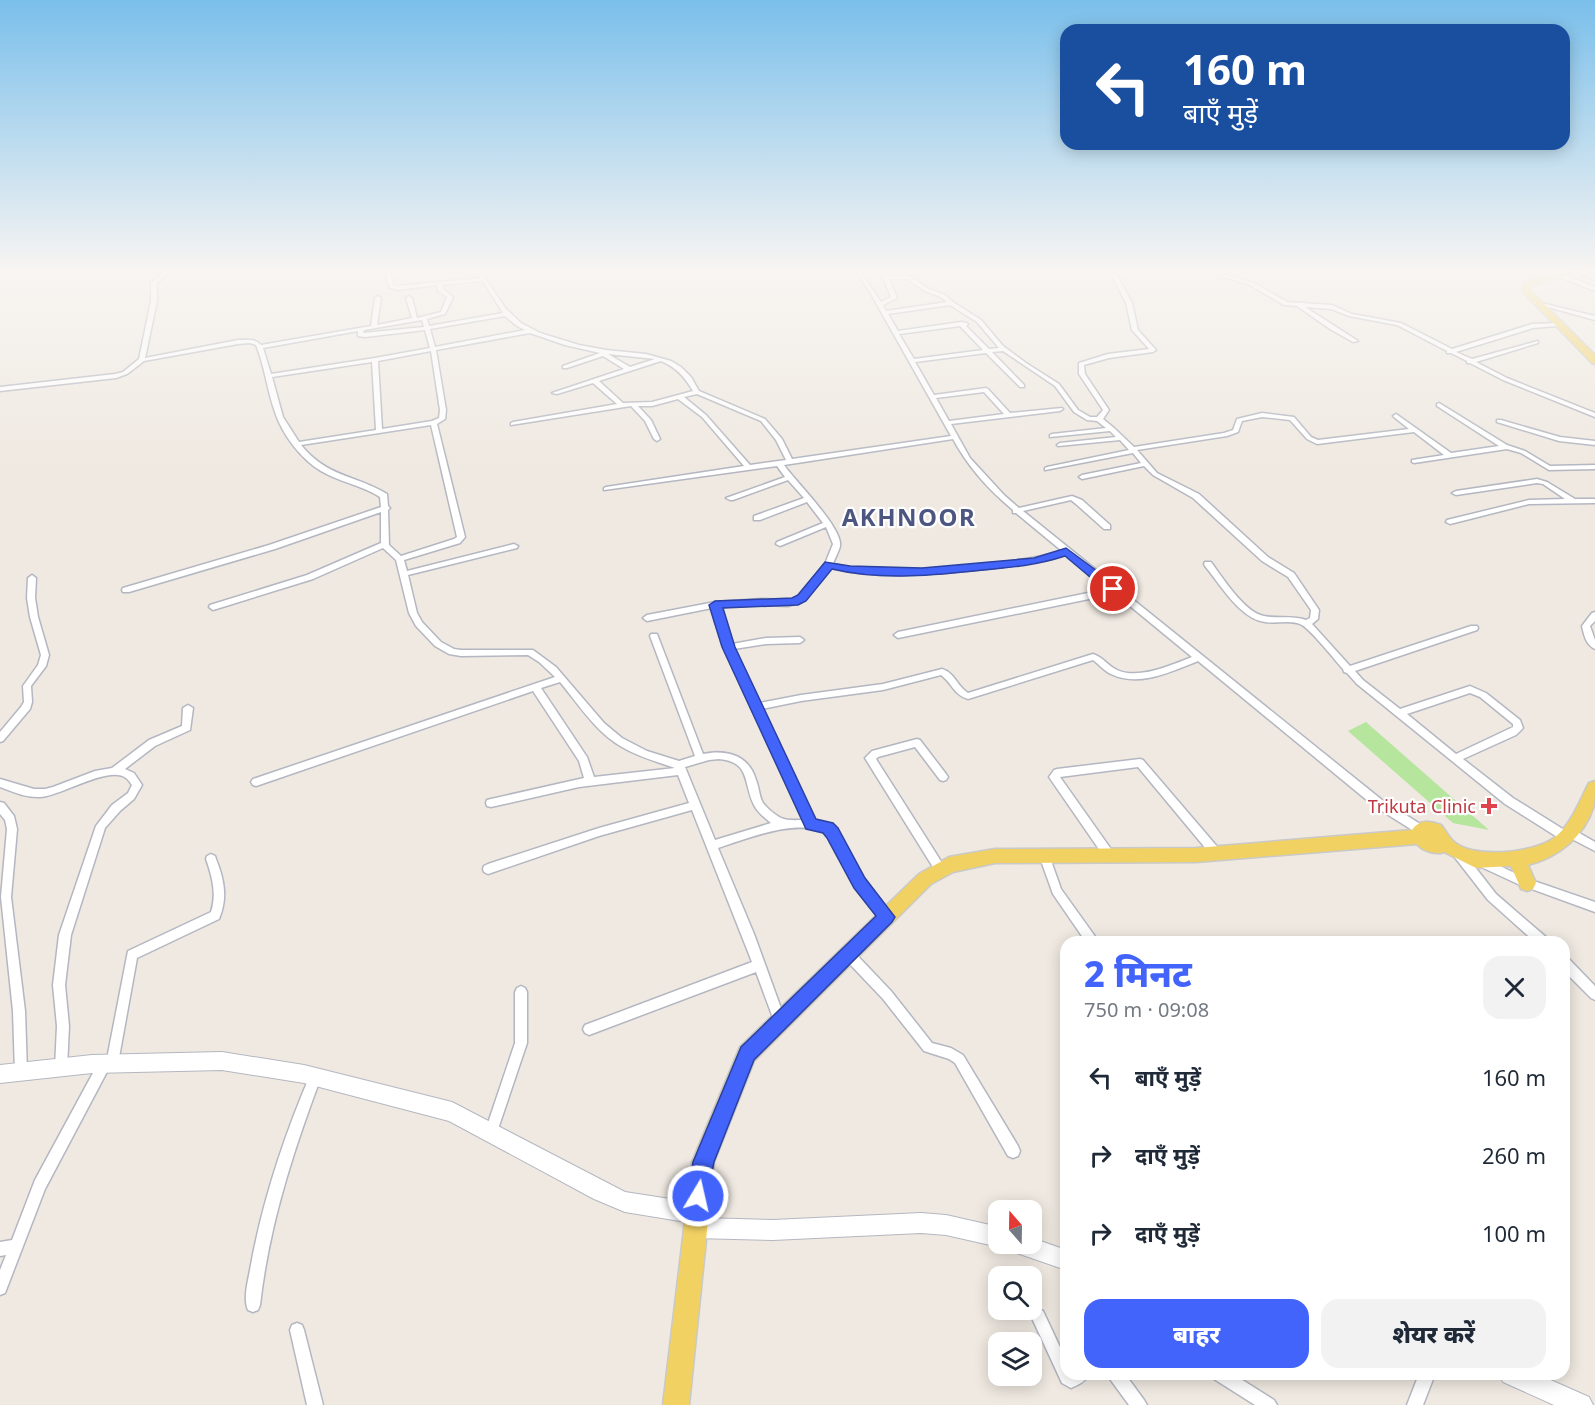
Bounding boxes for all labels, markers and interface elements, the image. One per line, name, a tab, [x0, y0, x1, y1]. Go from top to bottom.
text: 160 m	[1183, 40, 1307, 97]
icon: left	[1084, 48, 1162, 126]
text: बाएँ मुड़ें	[1183, 94, 1258, 131]
district label: AKHNOOR	[842, 500, 976, 533]
pin	[1087, 563, 1138, 614]
icon: arrive	[1096, 572, 1129, 605]
place label: Trikuta Clinic	[1368, 794, 1476, 818]
marker: Trikuta Clinic	[1480, 797, 1498, 815]
text: 2 मिनट	[1084, 949, 1192, 998]
button: close	[1483, 956, 1546, 1019]
text: 750 m · 09:08	[1084, 996, 1209, 1023]
icon: left	[1084, 1061, 1117, 1094]
text: बाएँ मुड़ें	[1135, 1062, 1201, 1092]
text: 160 m	[1482, 1062, 1546, 1092]
icon: right	[1084, 1139, 1117, 1172]
text: दाएँ मुड़ें	[1135, 1140, 1200, 1170]
text: 260 m	[1482, 1140, 1546, 1170]
position arrow	[666, 1164, 730, 1228]
north arrow	[988, 1200, 1042, 1254]
map controls	[988, 1200, 1042, 1386]
icon: right	[1084, 1217, 1117, 1250]
text: दाएँ मुड़ें	[1135, 1218, 1200, 1248]
text: 100 m	[1482, 1218, 1546, 1248]
button: search	[988, 1266, 1042, 1320]
button: बाहर	[1084, 1299, 1309, 1368]
button: शेयर करें	[1321, 1299, 1546, 1368]
button: layers	[988, 1332, 1042, 1386]

